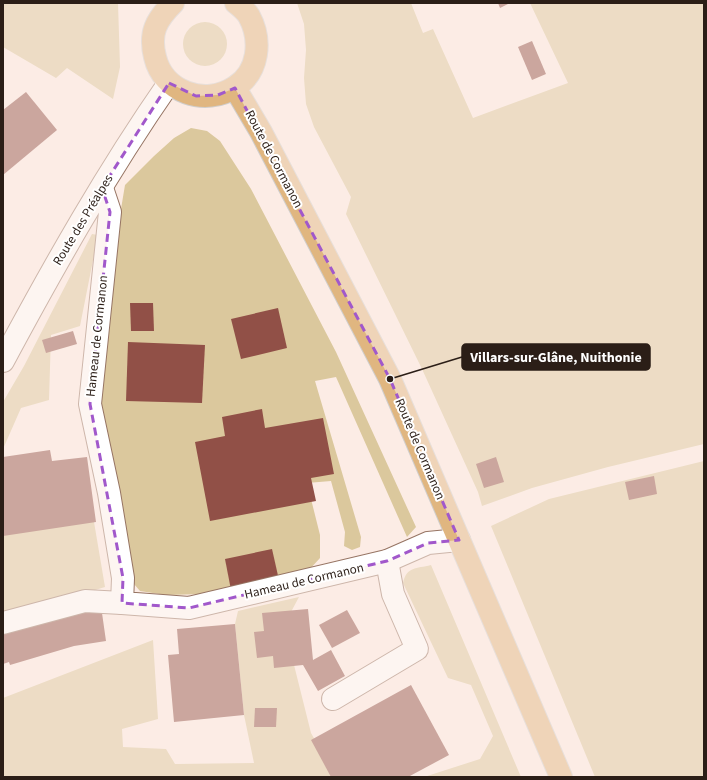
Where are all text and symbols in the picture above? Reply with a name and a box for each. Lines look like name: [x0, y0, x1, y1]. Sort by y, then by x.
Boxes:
street label: Route de Cormanon: [241, 107, 307, 211]
street label: Route des Préalpes: [49, 171, 118, 269]
street label: Hameau de Cormanon: [82, 274, 112, 398]
callout: Villars-sur-Glâne, Nuithonie: [462, 344, 650, 370]
text: Villars-sur-Glâne, Nuithonie: [469, 348, 642, 368]
street label: Route de Cormanon: [391, 396, 449, 502]
street label: Hameau de Cormanon: [242, 558, 366, 604]

